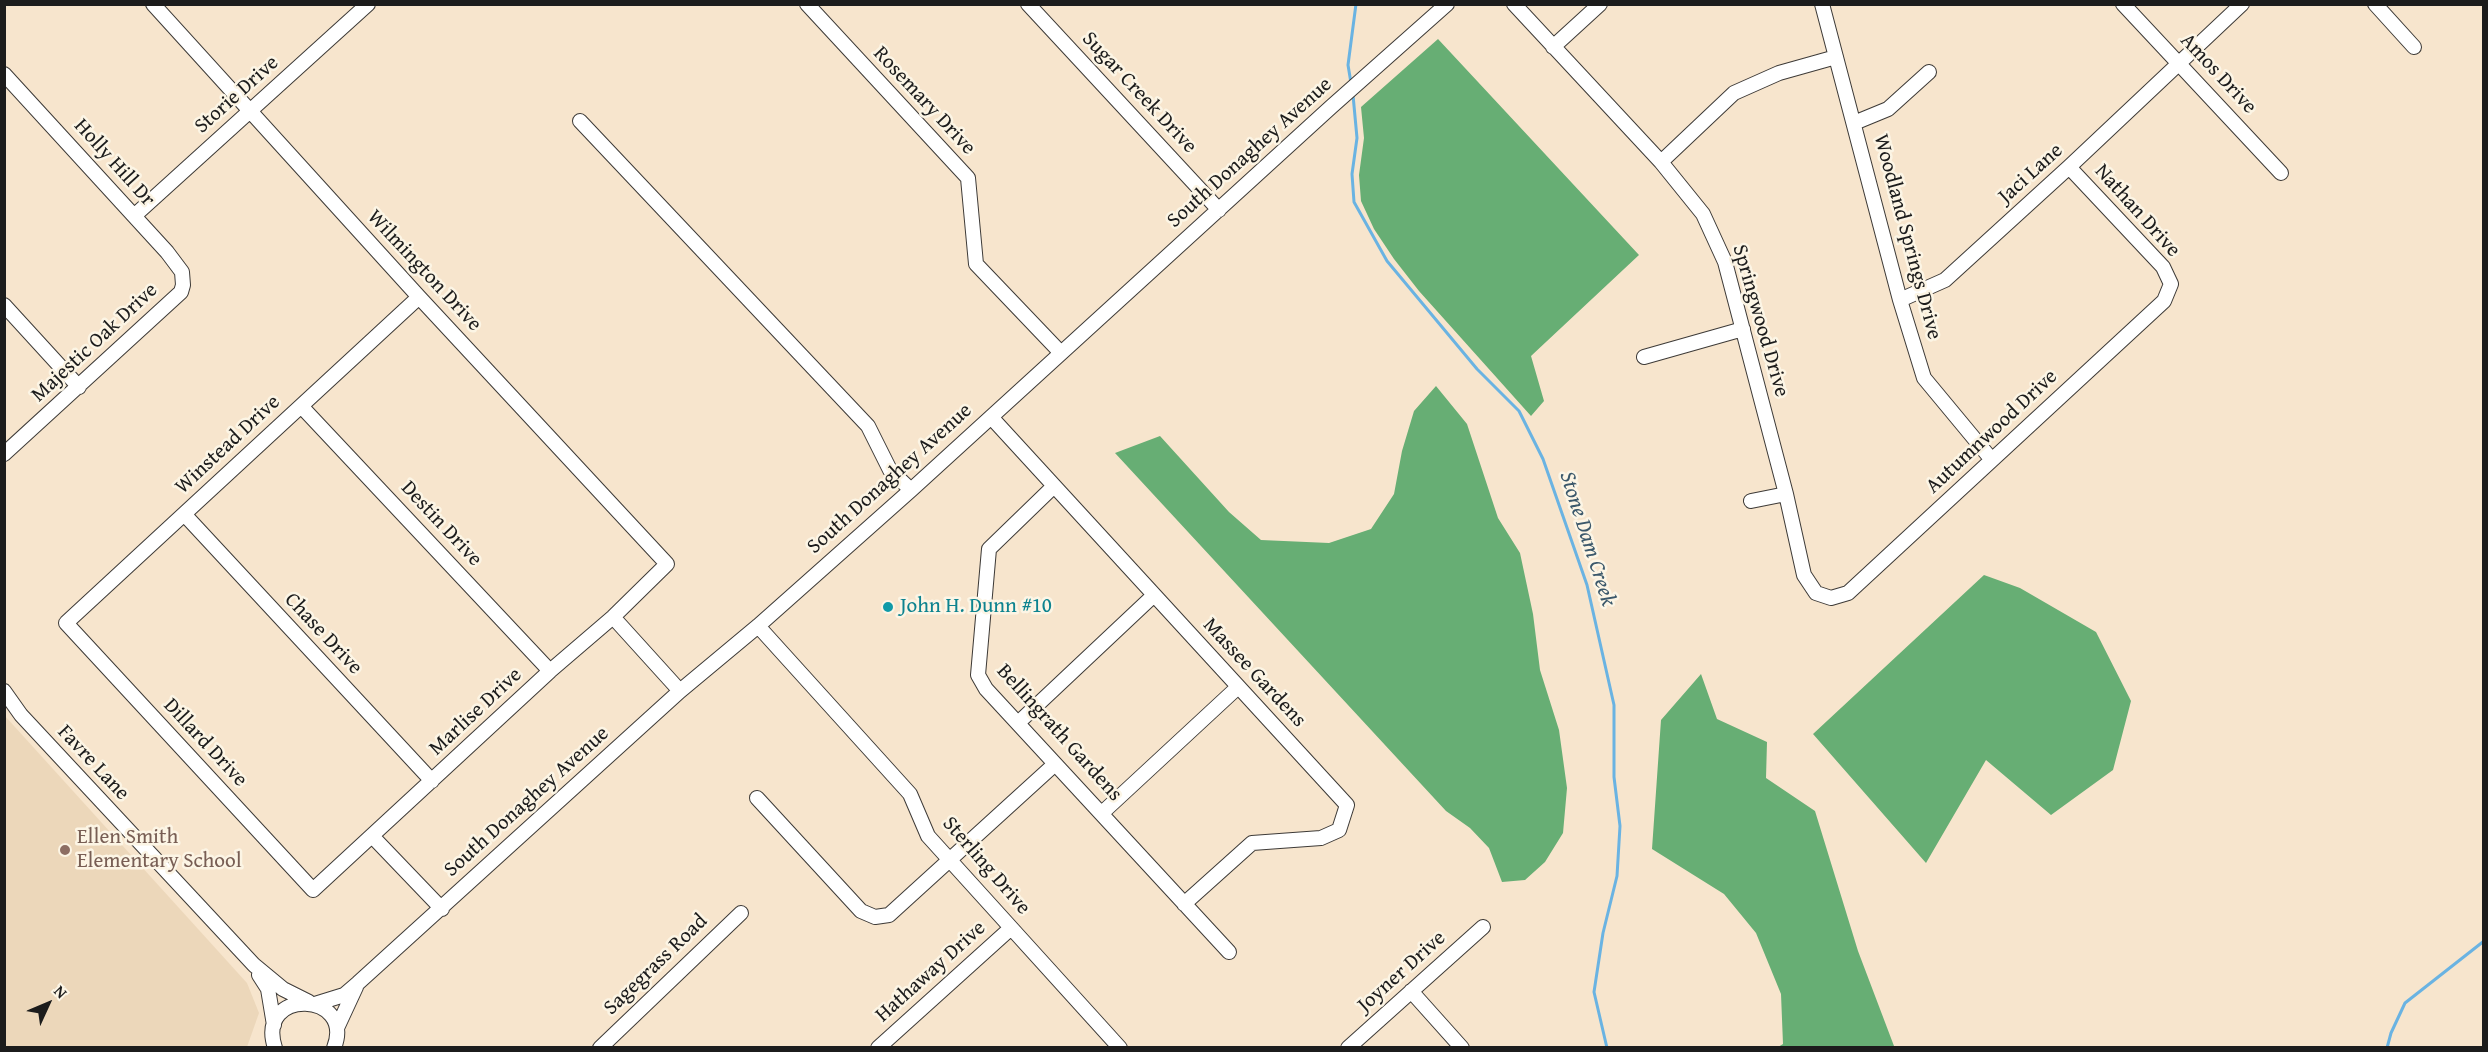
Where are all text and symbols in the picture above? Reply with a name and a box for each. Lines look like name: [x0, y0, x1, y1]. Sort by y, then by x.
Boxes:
street label: Sugar Creek Drive: [1076, 27, 1202, 159]
street label: Amos Drive: [2174, 29, 2262, 119]
street label: Rosemary Drive: [867, 42, 981, 160]
street label: Storie Drive: [190, 51, 284, 139]
street label: South Donaghey Avenue: [1162, 72, 1338, 234]
street label: Holly Hill Dr: [68, 114, 160, 212]
street label: Woodland Springs Drive: [1867, 132, 1947, 342]
street label: Jaci Lane: [1994, 138, 2068, 210]
street label: Nathan Drive: [2089, 159, 2185, 263]
street label: Wilmington Drive: [361, 205, 487, 337]
street label: Springwood Drive: [1726, 242, 1794, 400]
street label: Majestic Oak Drive: [27, 278, 163, 408]
street label: Autumnwood Drive: [1921, 365, 2063, 499]
street label: Winstead Drive: [170, 390, 286, 500]
street label: South Donaghey Avenue: [802, 398, 978, 560]
water label: Stone Dam Creek: [1553, 468, 1621, 610]
street label: Destin Drive: [395, 476, 487, 572]
street label: Chase Drive: [279, 588, 367, 680]
place label: John H. Dunn #10: [900, 594, 1052, 620]
marker: John H. Dunn #10: [881, 600, 895, 614]
street label: Massee Gardens: [1197, 613, 1311, 733]
street label: Bellingrath Gardens: [991, 659, 1127, 807]
street label: Marlise Drive: [424, 663, 528, 761]
street label: Dillard Drive: [158, 694, 252, 792]
street label: Favre Lane: [52, 720, 134, 806]
street label: South Donaghey Avenue: [439, 721, 615, 883]
street label: Sterling Drive: [936, 812, 1036, 920]
place label: Ellen Smith Elementary School: [77, 825, 242, 875]
marker: Ellen Smith Elementary School: [58, 843, 72, 857]
street label: Sagegrass Road: [599, 909, 713, 1021]
street label: Hathaway Drive: [871, 916, 991, 1028]
street label: Joyner Drive: [1353, 926, 1451, 1018]
north arrow: [18, 974, 78, 1034]
text: N: [49, 979, 73, 1004]

